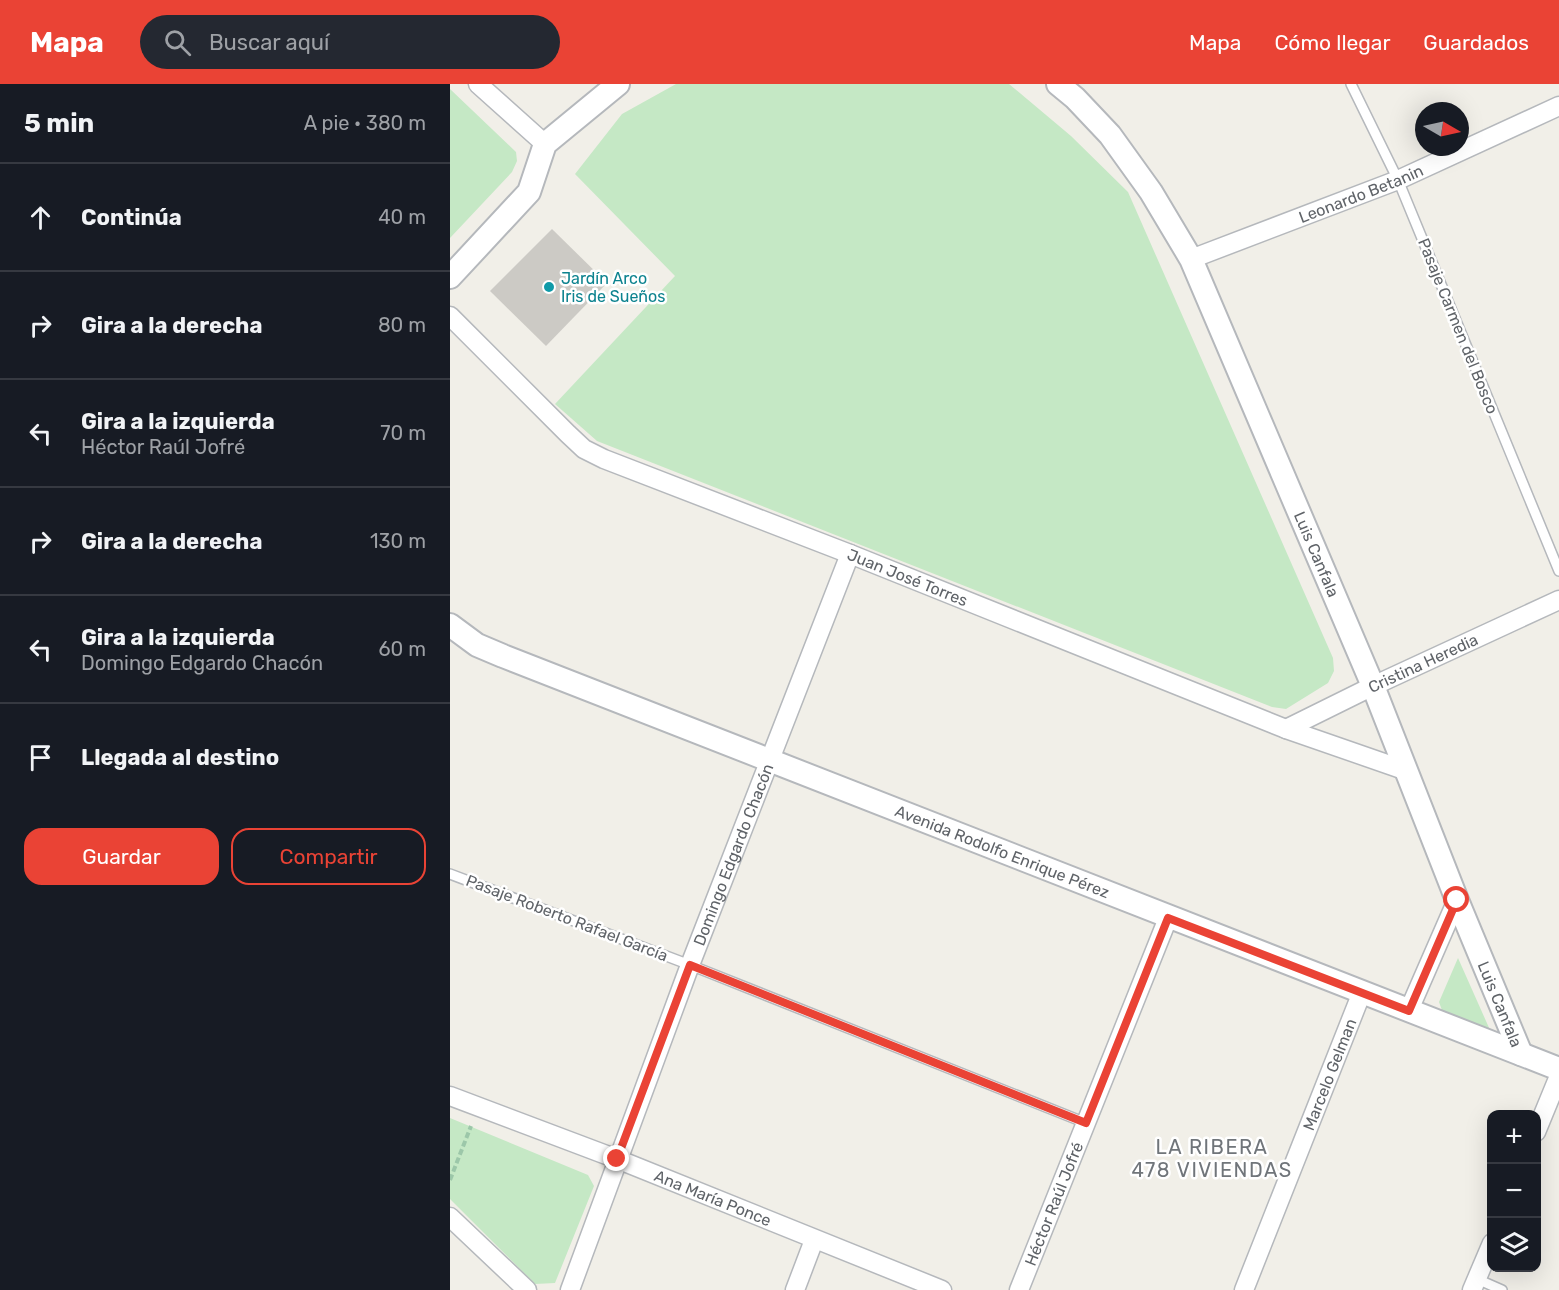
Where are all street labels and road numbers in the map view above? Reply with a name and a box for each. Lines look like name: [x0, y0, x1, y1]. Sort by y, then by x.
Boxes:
street label: Leonardo Betanin: [1296, 160, 1426, 227]
street label: Pasaje Carmen del Bosco: [1414, 235, 1502, 417]
street label: Luis Canfala: [1290, 509, 1343, 600]
street label: Juan José Torres: [845, 544, 971, 610]
street label: Cristina Heredia: [1365, 629, 1481, 697]
street label: Domingo Edgardo Chacón: [689, 761, 777, 948]
street label: Avenida Rodolfo Enrique Pérez: [892, 801, 1112, 902]
street label: Pasaje Roberto Rafael García: [463, 871, 671, 965]
street label: Luis Canfala: [1474, 958, 1527, 1050]
street label: Marcelo Gelman: [1299, 1016, 1360, 1133]
street label: Héctor Raúl Jofré: [1020, 1139, 1087, 1268]
street label: Ana María Ponce: [652, 1166, 774, 1230]

